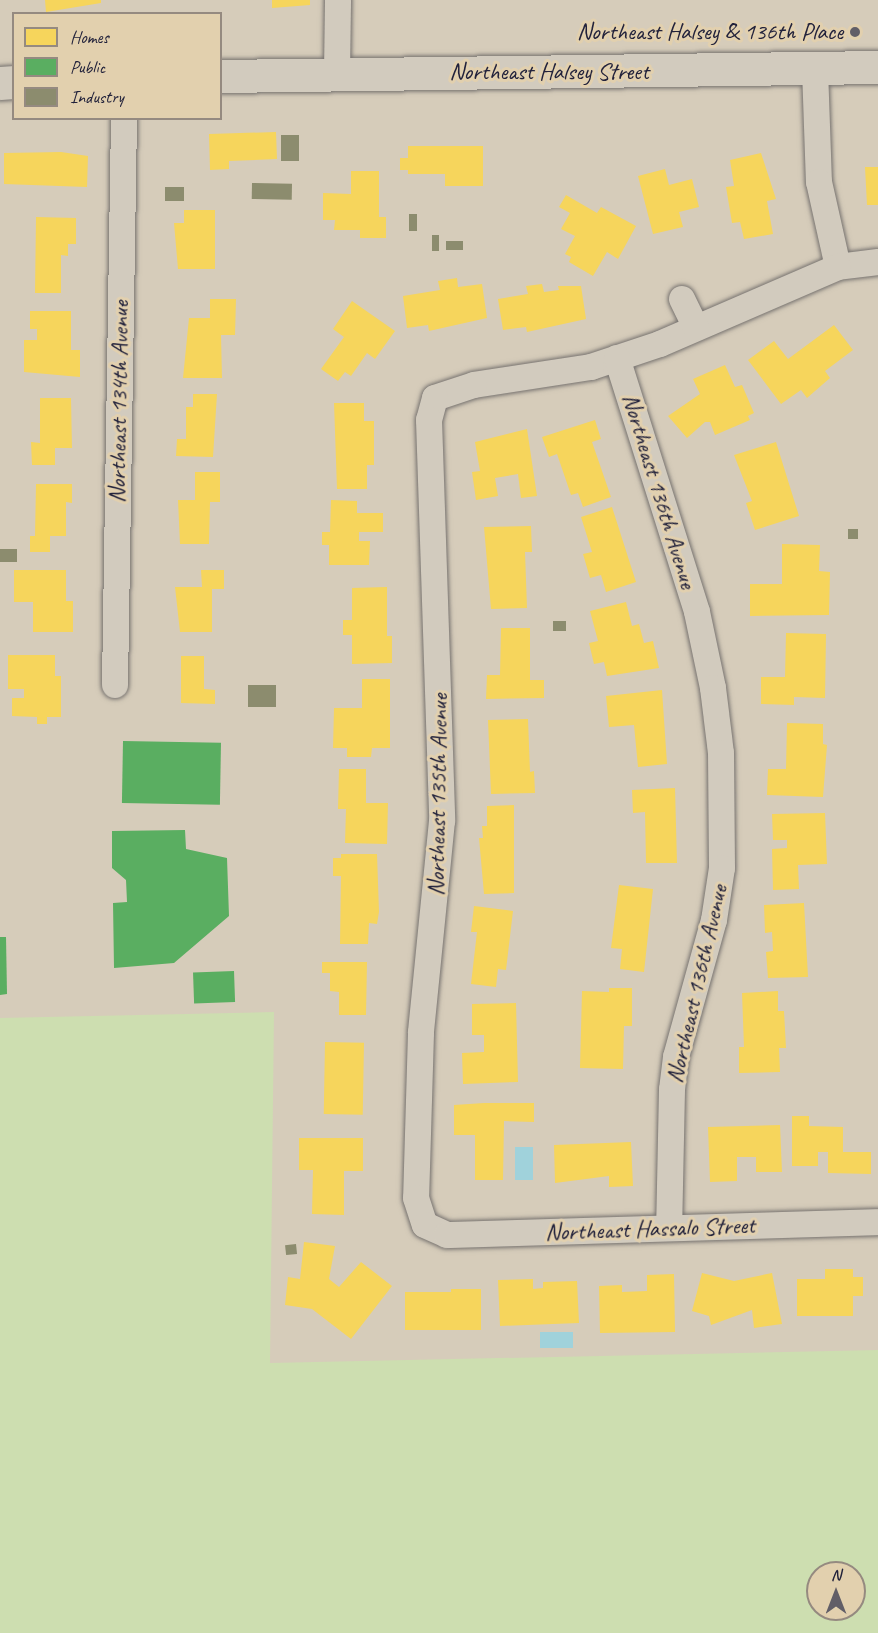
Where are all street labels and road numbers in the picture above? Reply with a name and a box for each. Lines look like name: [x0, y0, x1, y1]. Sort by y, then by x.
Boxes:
street label: Northeast Halsey Street: [449, 58, 649, 86]
street label: Northeast 134th Avenue: [103, 301, 135, 503]
street label: Northeast 136th Avenue: [616, 390, 702, 592]
street label: Northeast 135th Avenue: [422, 694, 454, 896]
street label: Northeast 136th Avenue: [660, 882, 734, 1086]
street label: Northeast Hassalo Street: [544, 1211, 756, 1247]

